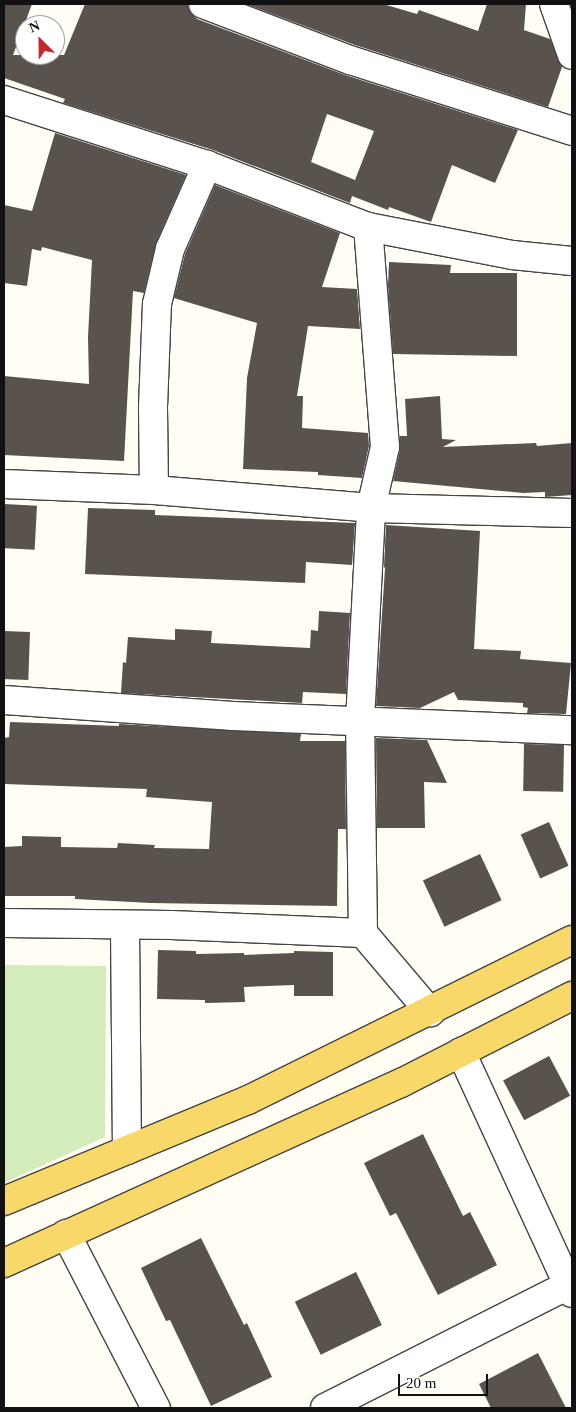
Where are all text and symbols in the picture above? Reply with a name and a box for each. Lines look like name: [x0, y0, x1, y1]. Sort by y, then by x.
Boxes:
north arrow: [15, 15, 65, 65]
text: N: [27, 18, 42, 36]
scale bar: [401, 1364, 491, 1396]
text: 20 m: [406, 1375, 436, 1391]

